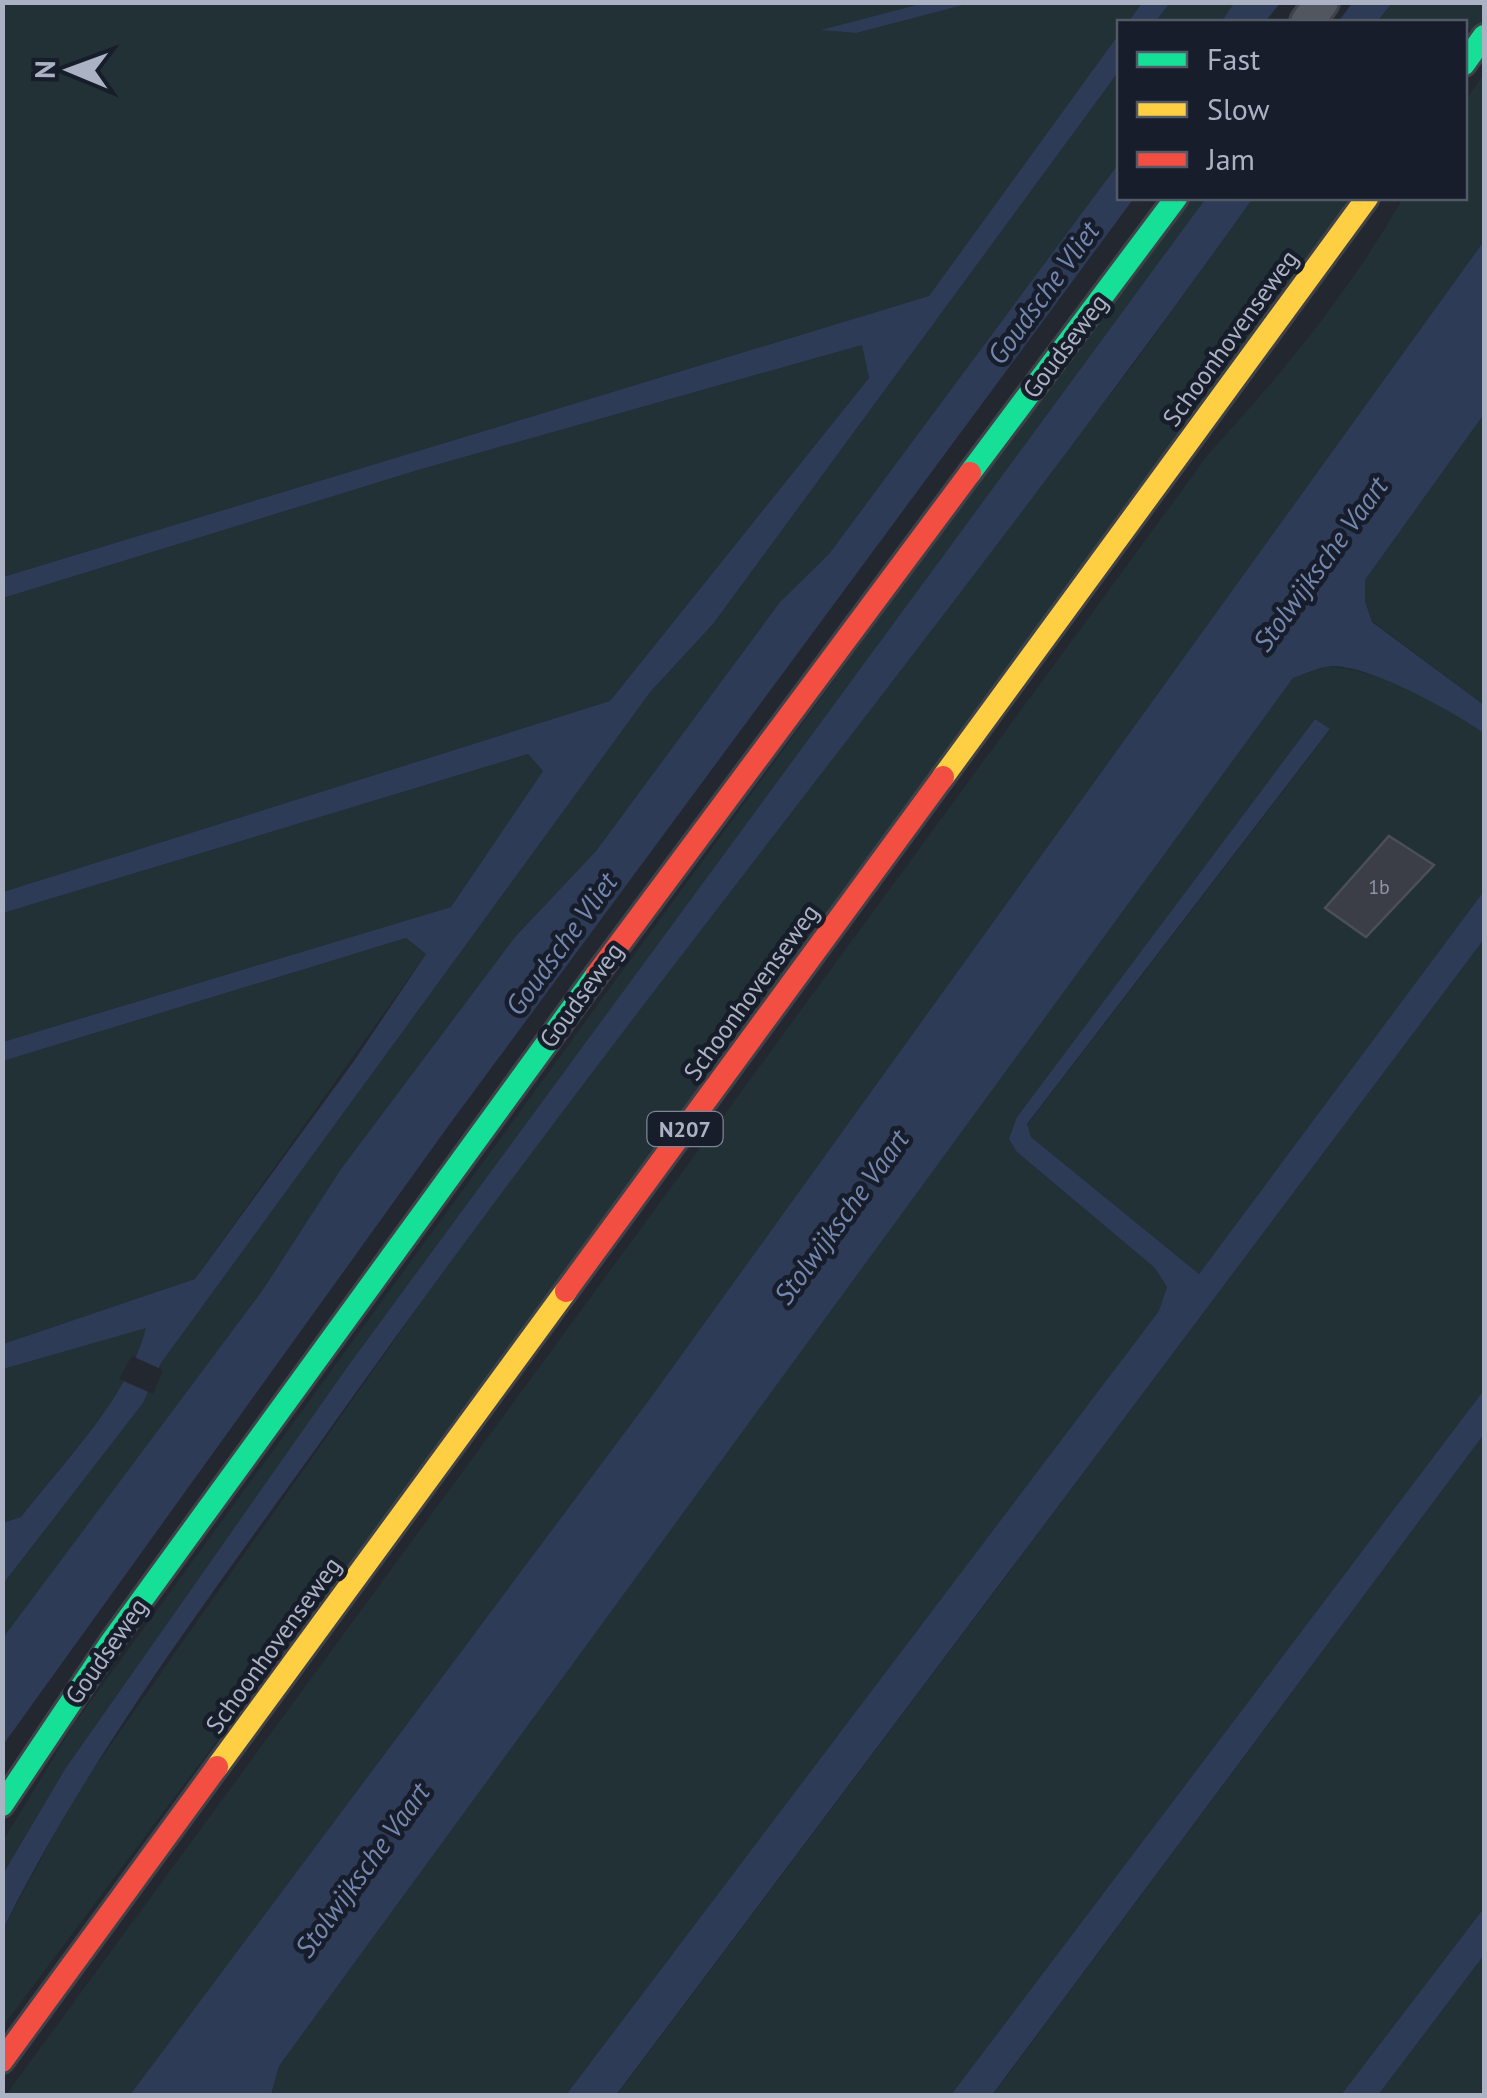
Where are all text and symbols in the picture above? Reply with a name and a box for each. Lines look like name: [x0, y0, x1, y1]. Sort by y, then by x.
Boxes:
north arrow: [20, 20, 120, 120]
legend: [1117, 20, 1467, 200]
text: Fast: [1207, 39, 1260, 78]
text: N: [26, 60, 63, 79]
text: Slow: [1207, 89, 1270, 128]
text: Jam: [1205, 139, 1255, 178]
water label: Goudsche Vliet: [978, 213, 1108, 371]
street label: Schoonhovenseweg: [1155, 243, 1305, 433]
street label: Goudseweg: [1015, 287, 1115, 405]
water label: Stolwijksche Vaart: [1244, 468, 1396, 658]
water label: Goudsche Vliet: [496, 864, 626, 1022]
house number: 1b: [1368, 874, 1390, 900]
street label: Schoonhovenseweg: [676, 897, 826, 1087]
street label: Goudseweg: [532, 936, 630, 1054]
road number: N207: [648, 1112, 722, 1146]
water label: Stolwijksche Vaart: [765, 1121, 917, 1311]
street label: Schoonhovenseweg: [198, 1550, 348, 1740]
street label: Goudseweg: [58, 1592, 154, 1710]
water label: Stolwijksche Vaart: [286, 1774, 438, 1964]

